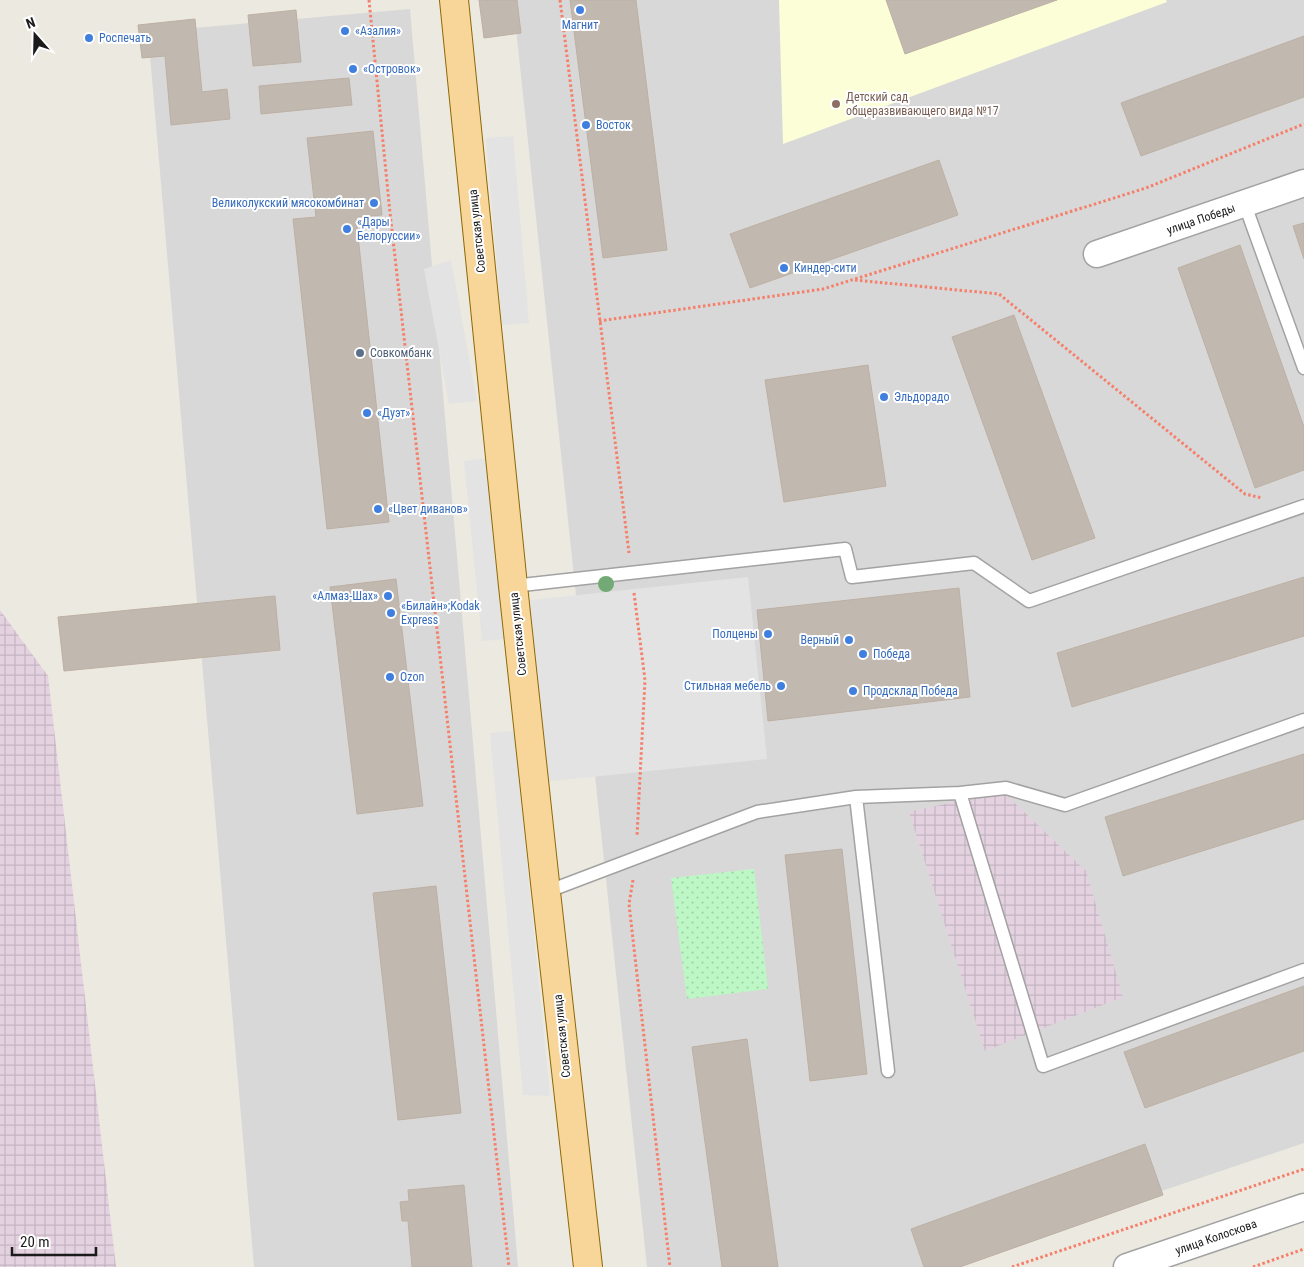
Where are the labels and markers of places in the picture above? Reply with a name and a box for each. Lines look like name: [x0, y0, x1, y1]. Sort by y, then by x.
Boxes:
marker: Магнит: [574, 4, 586, 16]
place label: Магнит: [562, 18, 598, 32]
place label: «Азалия»: [355, 24, 401, 38]
marker: «Азалия»: [339, 25, 351, 37]
place label: Роспечать: [99, 31, 151, 45]
marker: Роспечать: [83, 32, 95, 44]
place label: «Островок»: [363, 62, 421, 76]
marker: «Островок»: [347, 63, 359, 75]
place label: Детский сад общеразвивающего вида №17: [846, 90, 999, 118]
marker: Детский сад общеразвивающего вида №17: [830, 98, 842, 110]
place label: Восток: [596, 118, 631, 132]
marker: Восток: [580, 119, 592, 131]
place label: Великолукский мясокомбинат: [212, 196, 364, 210]
marker: Великолукский мясокомбинат: [368, 197, 380, 209]
place label: «Дары Белоруссии»: [357, 215, 420, 243]
marker: «Дары Белоруссии»: [341, 223, 353, 235]
place label: Киндер-сити: [794, 261, 857, 275]
marker: Киндер-сити: [778, 262, 790, 274]
place label: Совкомбанк: [370, 346, 432, 360]
marker: Совкомбанк: [354, 347, 366, 359]
place label: Эльдорадо: [894, 390, 949, 404]
marker: Эльдорадо: [878, 391, 890, 403]
place label: «Дуэт»: [377, 406, 410, 420]
marker: «Дуэт»: [361, 407, 373, 419]
place label: «Цвет диванов»: [388, 502, 468, 516]
marker: «Цвет диванов»: [372, 503, 384, 515]
place label: «Алмаз-Шах»: [312, 589, 378, 603]
marker: «Алмаз-Шах»: [382, 590, 394, 602]
place label: «Билайн»;Kodak Express: [401, 599, 480, 627]
marker: «Билайн»;Kodak Express: [385, 607, 397, 619]
place label: Полцены: [712, 627, 758, 641]
marker: Полцены: [762, 628, 774, 640]
place label: Верный: [801, 633, 839, 647]
marker: Верный: [843, 634, 855, 646]
place label: Победа: [873, 647, 910, 661]
marker: Победа: [857, 648, 869, 660]
place label: Ozon: [400, 670, 424, 684]
marker: Ozon: [384, 671, 396, 683]
place label: Стильная мебель: [684, 679, 771, 693]
marker: Стильная мебель: [775, 680, 787, 692]
place label: Продсклад Победа: [863, 684, 958, 698]
marker: Продсклад Победа: [847, 685, 859, 697]

